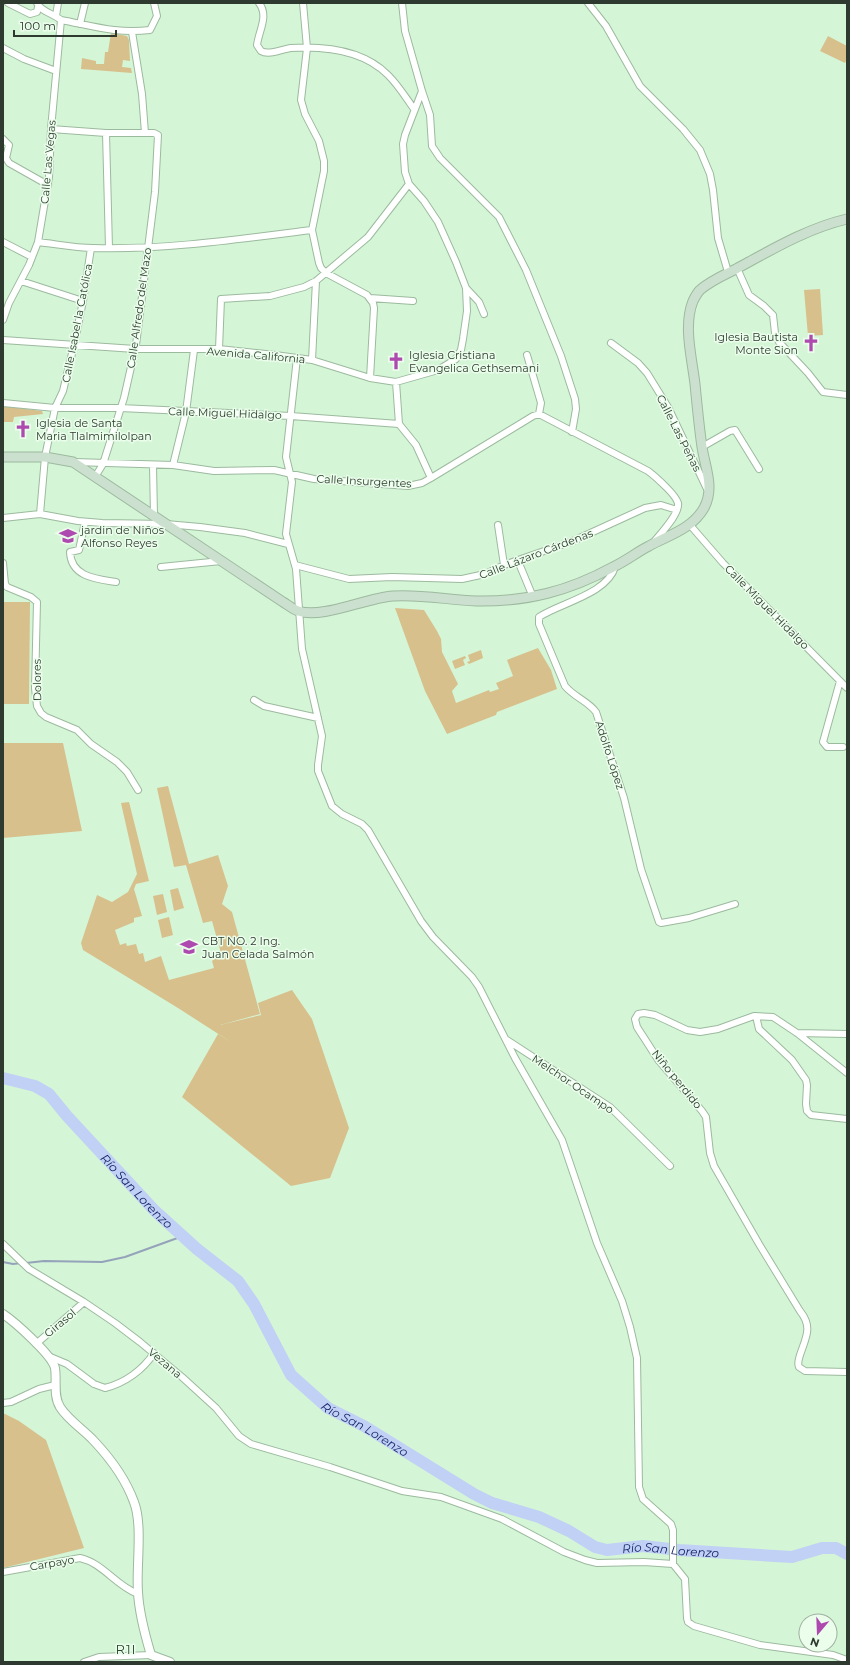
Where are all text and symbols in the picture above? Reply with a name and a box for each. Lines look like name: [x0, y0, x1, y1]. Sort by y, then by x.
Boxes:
scale bar: [14, 12, 116, 38]
text: 100 m: [20, 18, 56, 33]
street label: Calle Las Vegas: [37, 119, 59, 204]
street label: Calle Alfredo del Mazo: [124, 247, 154, 369]
street label: Calle Isabel la Católica: [59, 262, 95, 384]
place label: Iglesia Bautista Monte Sion: [714, 330, 798, 357]
church icon: Iglesia Bautista Monte Sion: [801, 333, 821, 353]
street label: Avenida California: [206, 344, 306, 366]
place label: Iglesia Cristiana Evangelica Gethsemani: [409, 348, 539, 375]
church icon: Iglesia Cristiana Evangelica Gethsemani: [386, 351, 406, 371]
street label: Calle Las Peñas: [654, 392, 705, 474]
street label: Calle Miguel Hidalgo: [168, 404, 282, 422]
place label: Iglesia de Santa Maria Tlalmimilolpan: [36, 416, 152, 443]
church icon: Iglesia de Santa Maria Tlalmimilolpan: [13, 419, 33, 439]
street label: Calle Insurgentes: [316, 472, 413, 491]
place label: jardin de Niños Alfonso Reyes: [80, 523, 165, 550]
school or university icon: jardin de Niños Alfonso Reyes: [58, 526, 78, 546]
street label: Calle Lázaro Cárdenas: [477, 526, 595, 582]
street label: Calle Miguel Hidalgo: [722, 562, 812, 652]
street label: Dolores: [30, 658, 44, 701]
street label: Adolfo López: [592, 719, 628, 792]
place label: CBT NO. 2 Ing. Juan Celada Salmón: [201, 934, 314, 961]
school or university icon: CBT NO. 2 Ing. Juan Celada Salmón: [179, 937, 199, 957]
street label: Niño perdido: [649, 1047, 705, 1112]
street label: Melchor Ocampo: [529, 1051, 617, 1117]
water label: Río San Lorenzo: [98, 1150, 177, 1231]
street label: Girasol: [41, 1306, 79, 1340]
street label: Vezana: [145, 1345, 185, 1381]
water label: Río San Lorenzo: [318, 1398, 412, 1460]
water label: Río San Lorenzo: [621, 1538, 720, 1560]
street label: Carpayo: [29, 1552, 75, 1574]
north arrow: [798, 1613, 838, 1653]
text: N: [808, 1634, 821, 1651]
district label: R1I: [115, 1641, 137, 1657]

